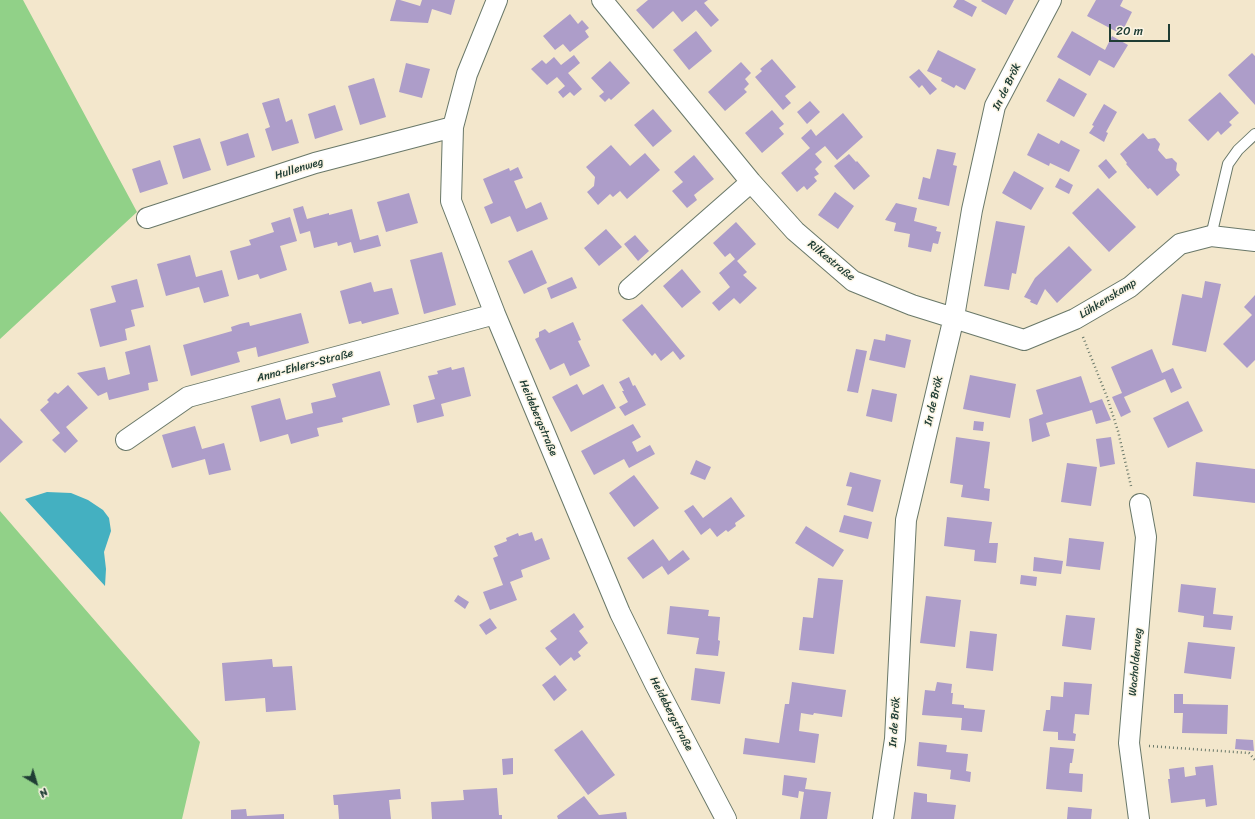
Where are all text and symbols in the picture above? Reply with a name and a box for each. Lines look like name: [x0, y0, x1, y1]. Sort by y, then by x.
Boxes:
scale bar: [1111, 16, 1172, 42]
text: 20 m: [1116, 20, 1143, 42]
street label: In de Brök: [990, 61, 1024, 113]
street label: Hullenweg: [273, 155, 325, 183]
street label: Rilkestraße: [805, 238, 857, 284]
street label: Lühkenskamp: [1077, 276, 1139, 322]
street label: Anna-Ehlers-Straße: [255, 347, 355, 385]
street label: In de Brök: [922, 375, 946, 427]
street label: Heidebergstraße: [516, 378, 560, 458]
street label: Wacholderweg: [1126, 627, 1146, 697]
street label: Heidebergstraße: [647, 675, 695, 753]
street label: In de Brök: [887, 696, 903, 748]
north arrow: [16, 763, 56, 803]
text: N: [35, 783, 53, 803]

